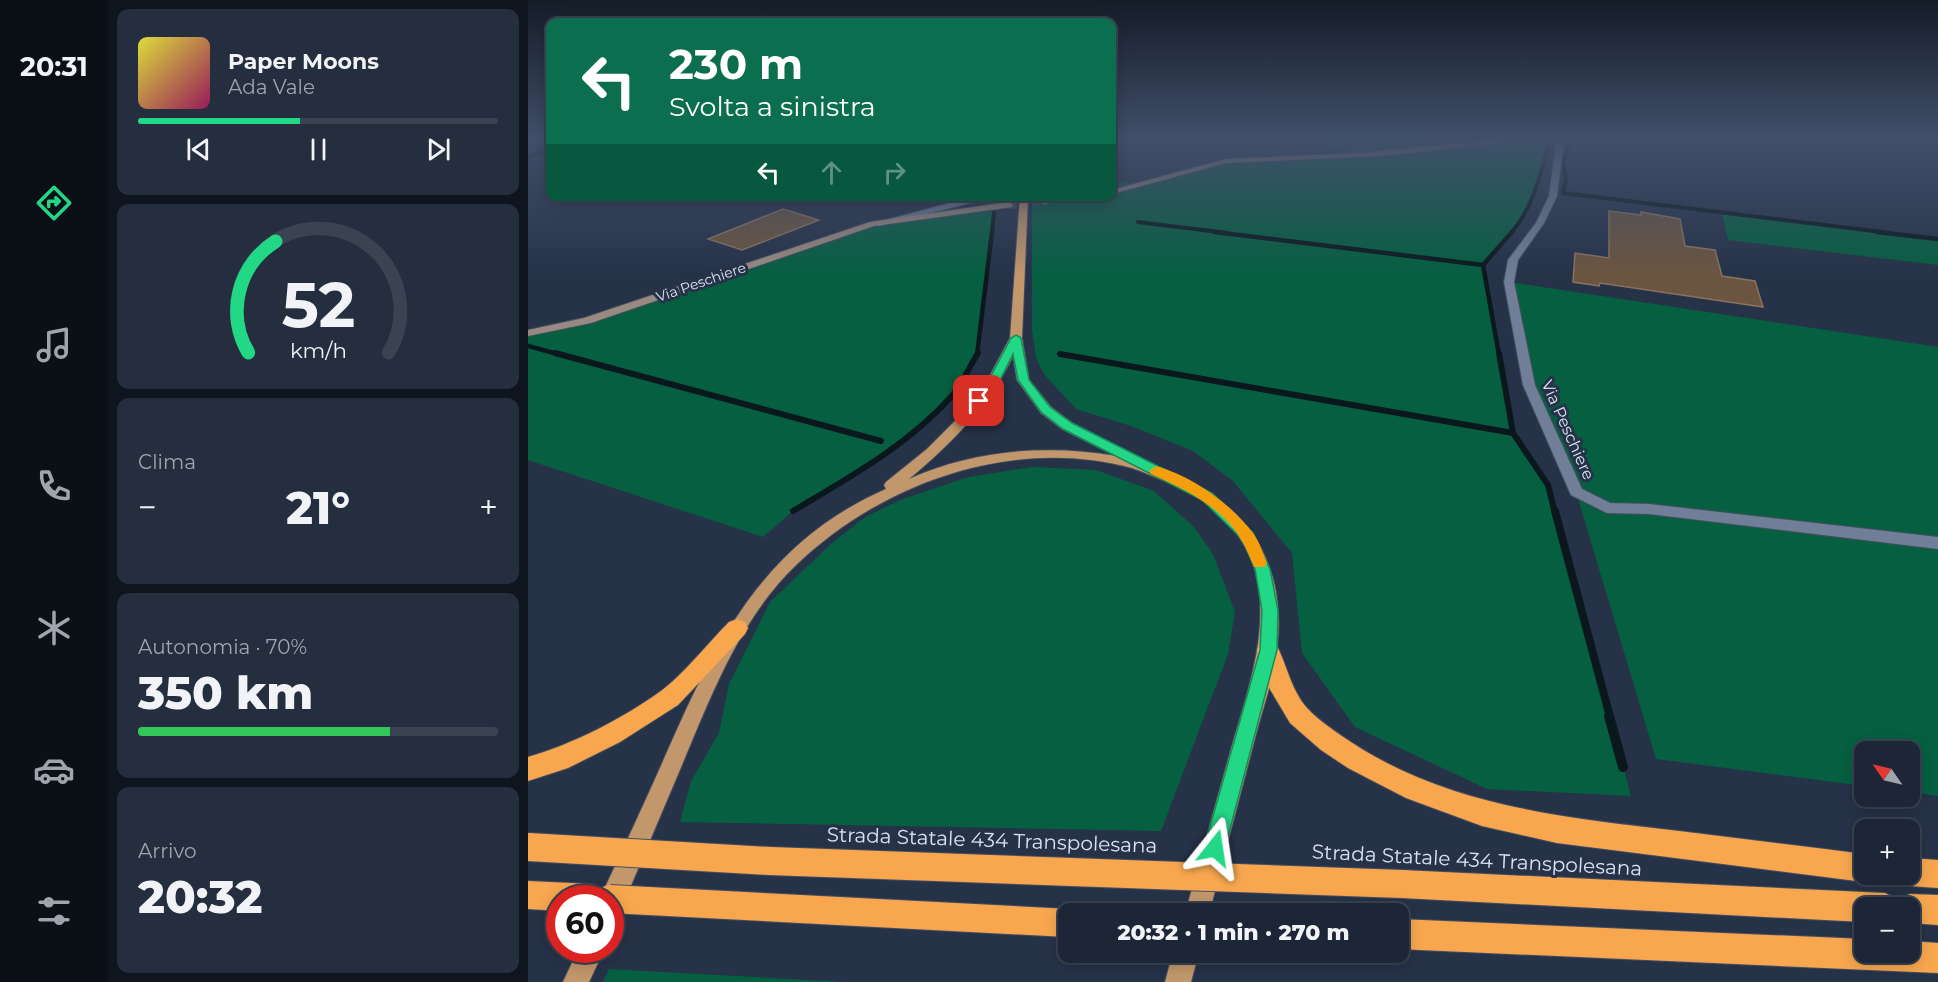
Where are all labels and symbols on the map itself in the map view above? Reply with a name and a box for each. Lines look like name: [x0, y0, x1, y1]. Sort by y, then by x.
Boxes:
street label: Via Peschiere: [654, 258, 748, 306]
pin: [953, 375, 1004, 426]
street label: Via Peschiere: [1538, 377, 1598, 483]
north arrow: [1854, 741, 1920, 807]
position arrow: [1183, 816, 1247, 880]
street label: Strada Statale 434 Transpolesana: [826, 822, 1158, 858]
street label: Strada Statale 434 Transpolesana: [1311, 839, 1643, 881]
speed limit sign: 60: [546, 885, 624, 963]

